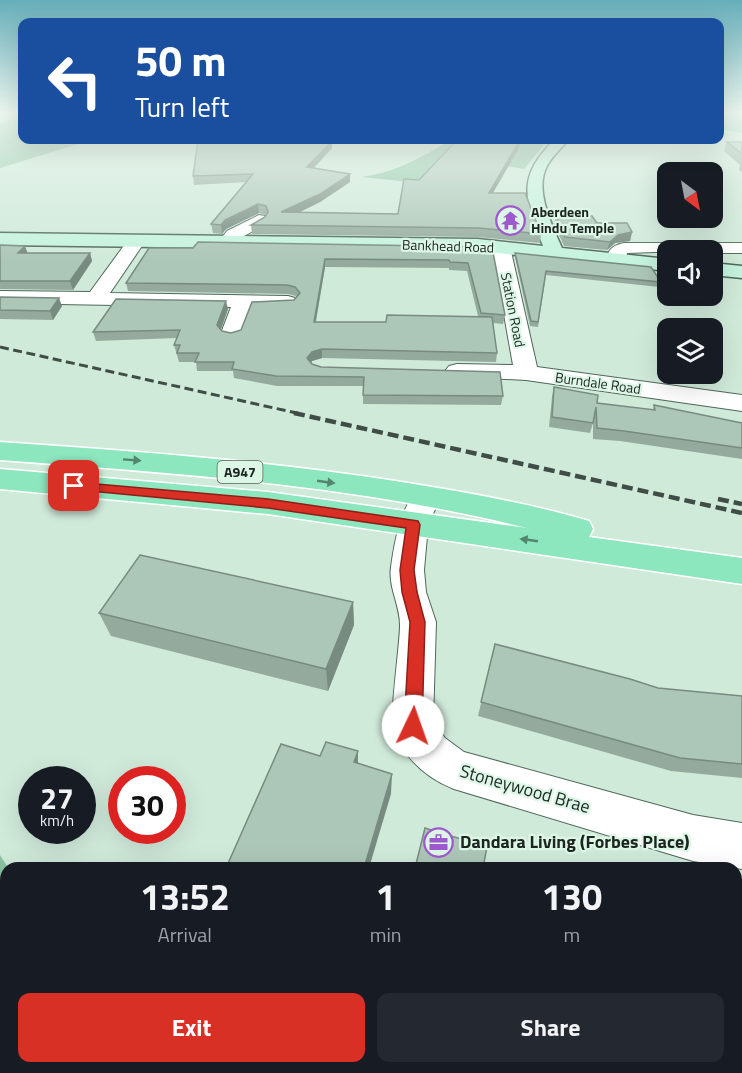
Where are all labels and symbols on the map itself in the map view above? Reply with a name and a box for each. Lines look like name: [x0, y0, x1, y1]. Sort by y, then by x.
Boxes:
north arrow: [657, 162, 723, 228]
place label: Aberdeen Hindu Temple: [531, 201, 614, 238]
temple icon: Aberdeen Hindu Temple: [494, 204, 526, 236]
street label: Bankhead Road: [402, 233, 494, 258]
street label: Station Road: [496, 271, 531, 349]
street label: Burndale Road: [554, 366, 642, 399]
one-way arrow: [123, 456, 142, 465]
pin: [48, 460, 99, 511]
road number: A947: [218, 461, 262, 483]
one-way arrow: [316, 478, 335, 487]
one-way arrow: [519, 536, 538, 545]
position arrow: [381, 694, 445, 758]
street label: Stoneywood Brae: [457, 757, 593, 820]
speed limit sign: 30: [108, 766, 186, 844]
office icon: Dandara Living (Forbes Place): [423, 826, 455, 858]
place label: Dandara Living (Forbes Place): [460, 828, 689, 855]

